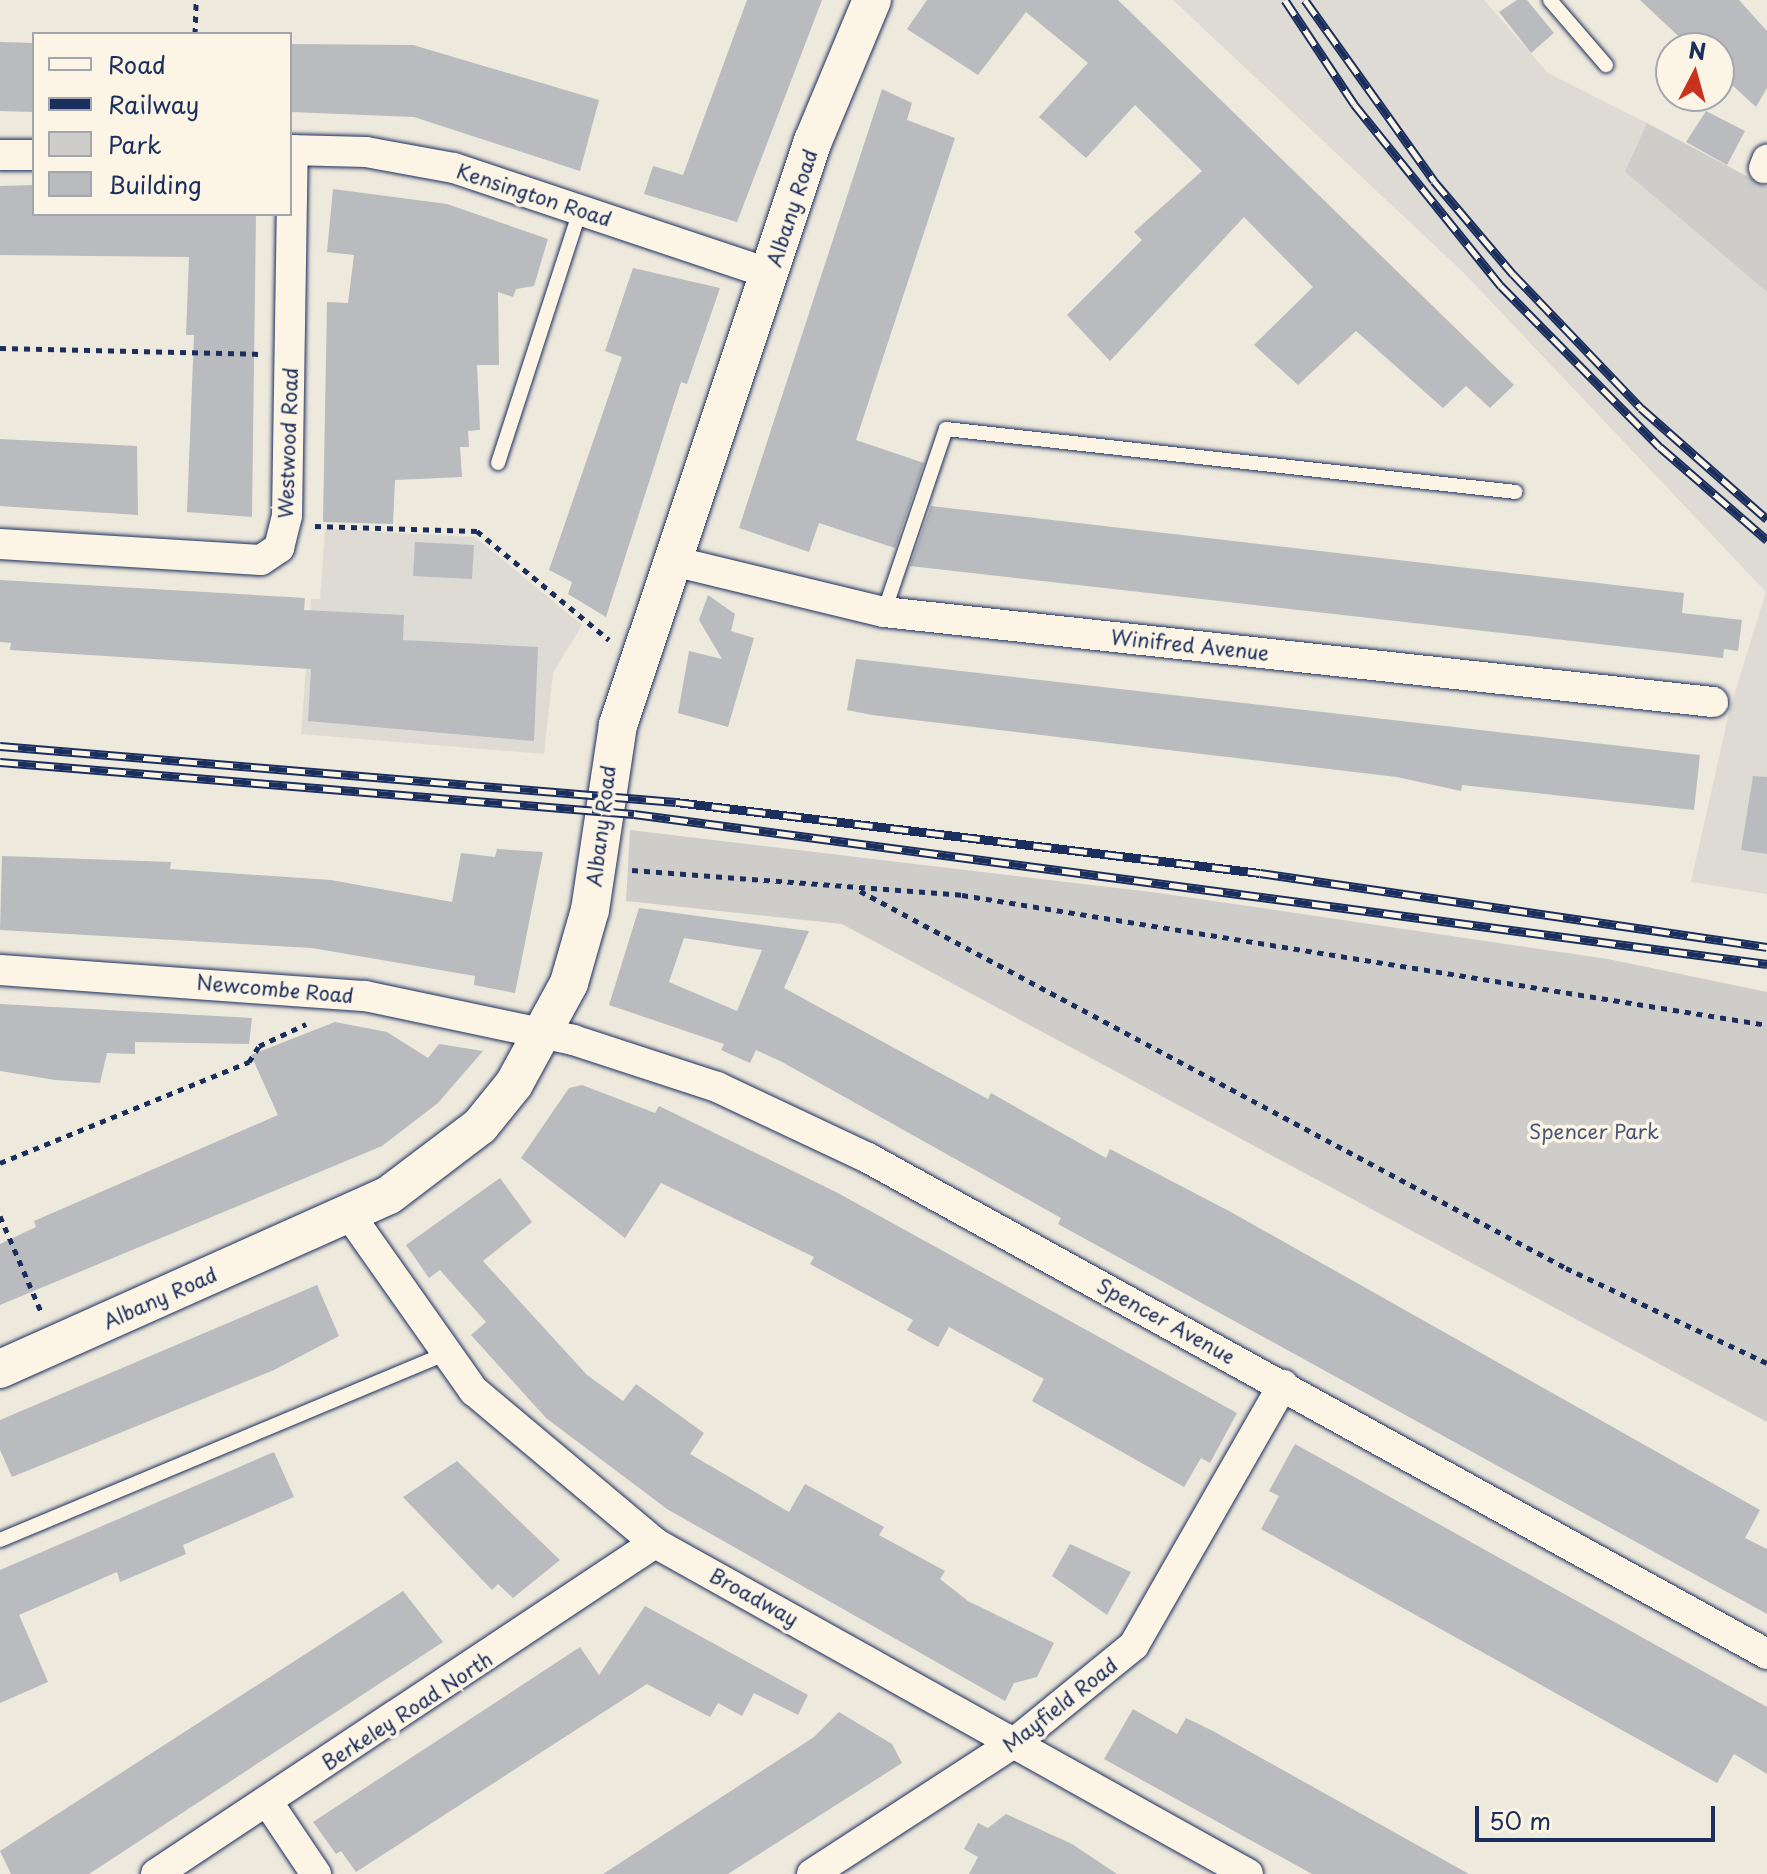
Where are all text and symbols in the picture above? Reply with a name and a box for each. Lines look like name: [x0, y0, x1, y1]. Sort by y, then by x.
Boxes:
legend: [32, 32, 292, 216]
north arrow: [1655, 32, 1735, 112]
text: N: [1687, 32, 1708, 67]
text: Road: [108, 46, 166, 82]
text: Railway: [108, 86, 199, 122]
text: Park: [108, 126, 162, 162]
street label: Albany Road: [762, 146, 822, 270]
street label: Kensington Road: [454, 159, 614, 231]
text: Building: [108, 166, 202, 202]
street label: Westwood Road: [273, 367, 303, 519]
street label: Winifred Avenue: [1110, 625, 1270, 665]
street label: Albany Road: [582, 764, 620, 888]
street label: Newcombe Road: [194, 970, 356, 1008]
park label: Spencer Park: [1529, 1119, 1659, 1143]
street label: Albany Road: [99, 1262, 221, 1334]
street label: Spencer Avenue: [1093, 1273, 1239, 1369]
street label: Broadway: [705, 1563, 803, 1631]
street label: Berkeley Road North: [317, 1646, 497, 1776]
street label: Mayfield Road: [998, 1653, 1122, 1757]
scale bar: [1479, 1790, 1719, 1840]
text: 50 m: [1489, 1802, 1551, 1838]

